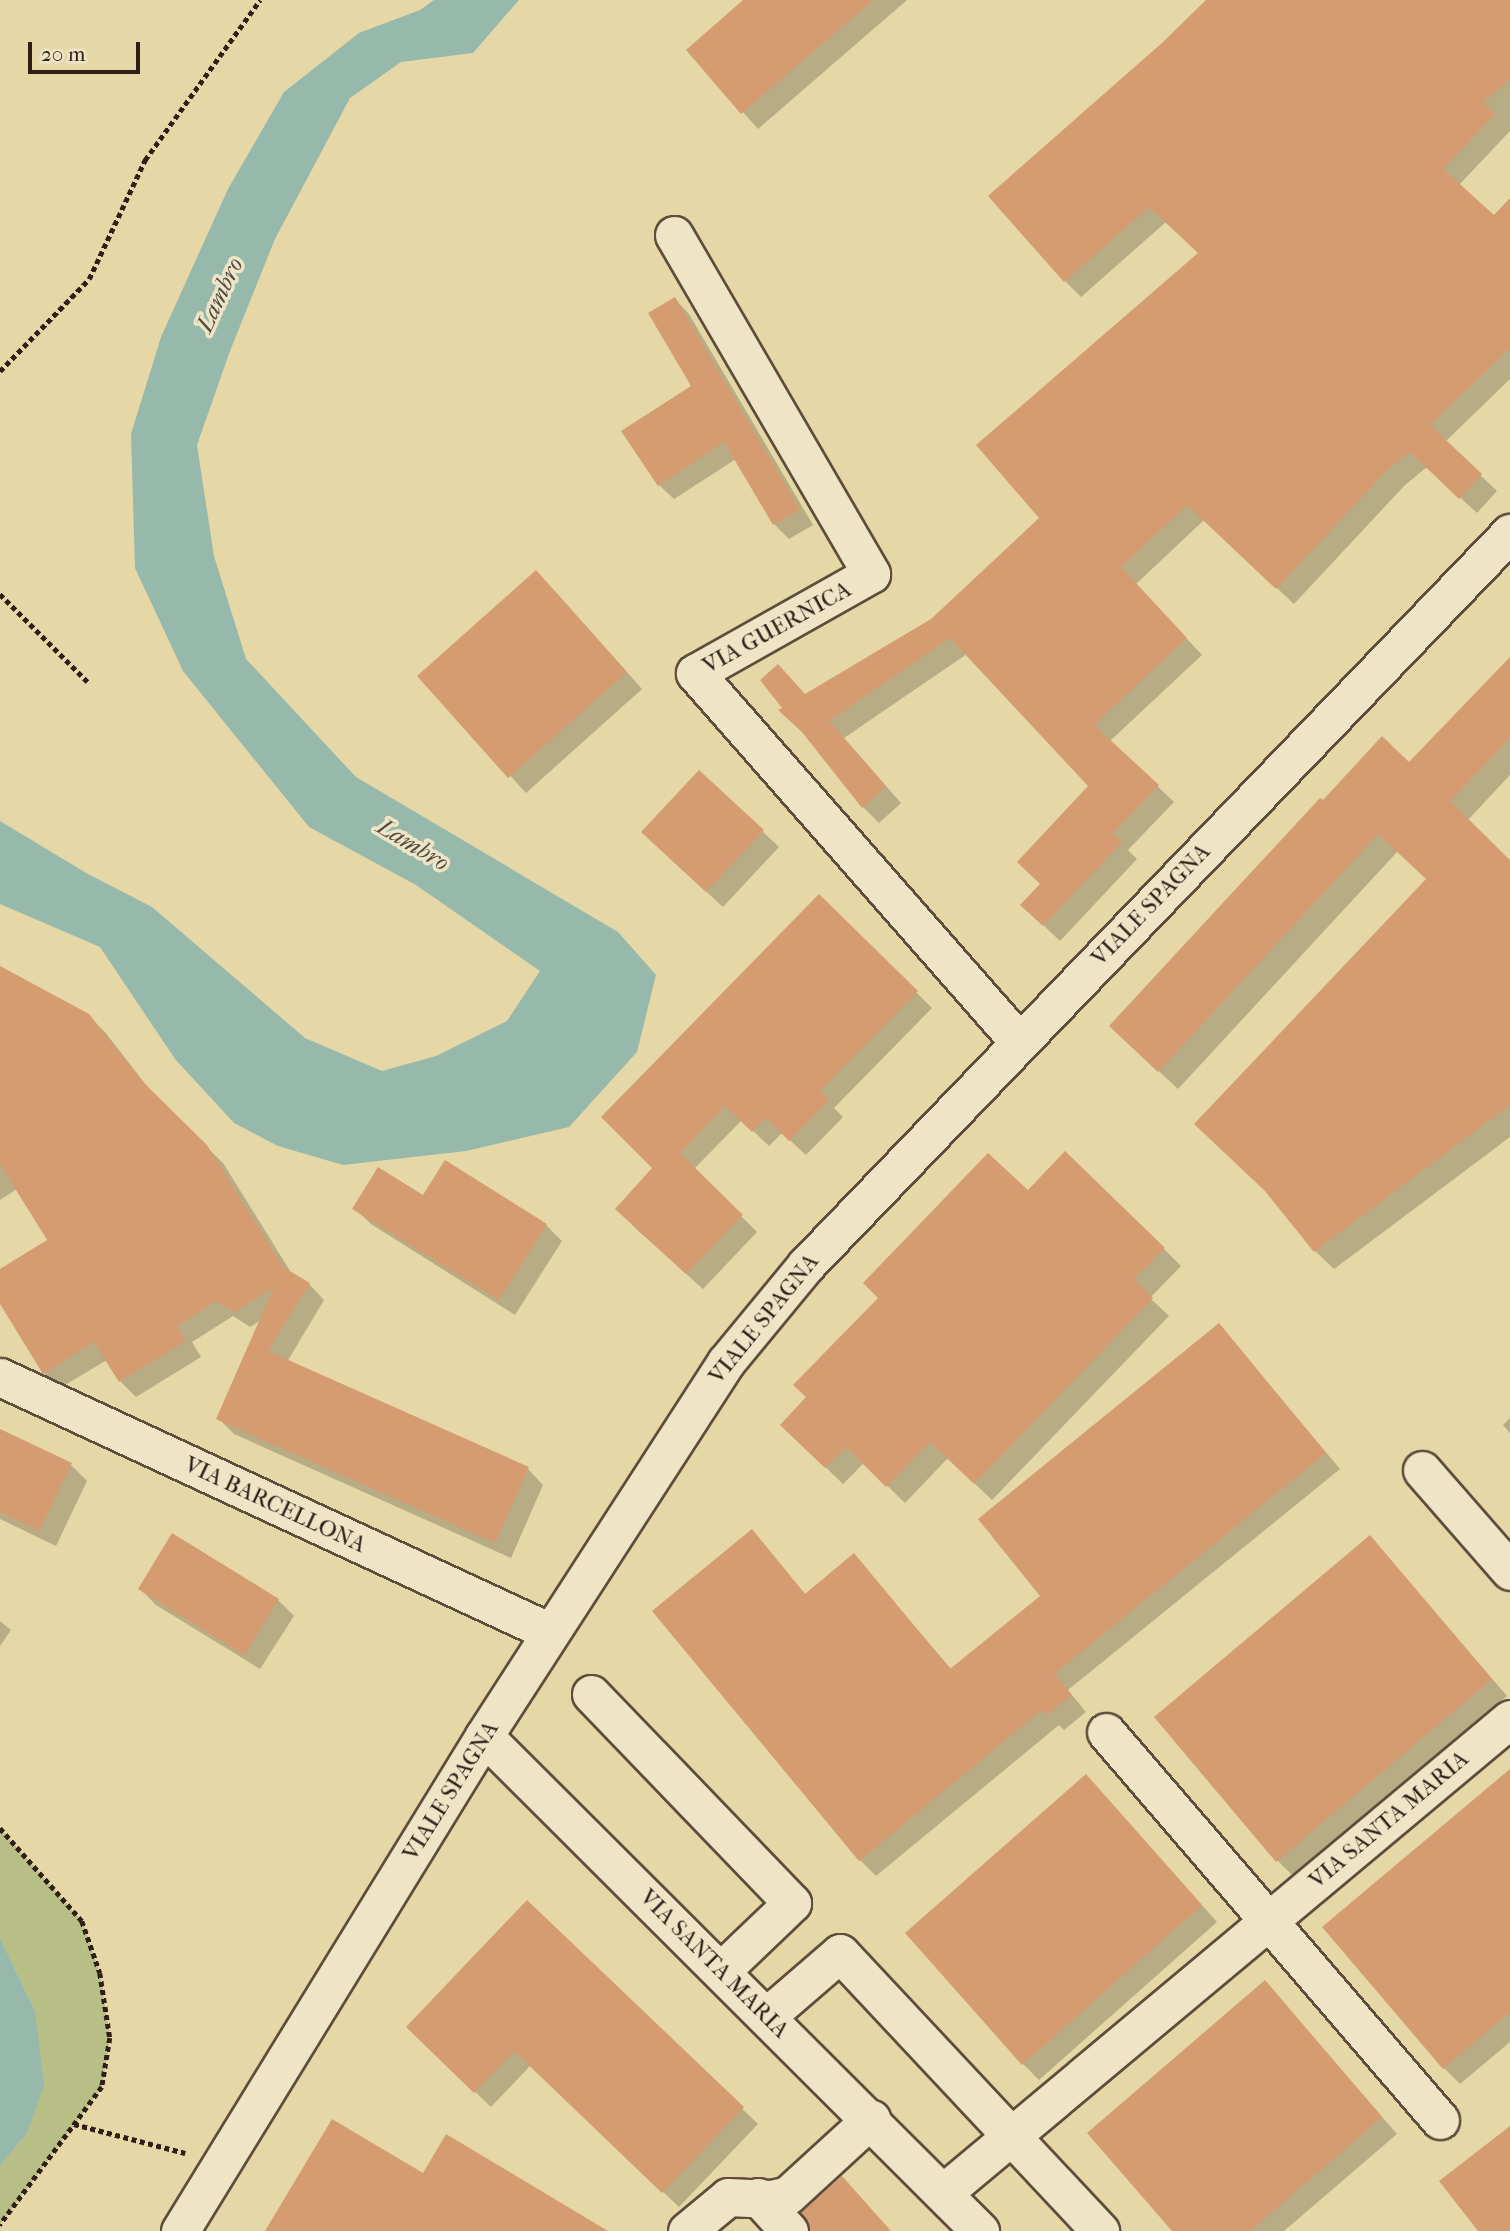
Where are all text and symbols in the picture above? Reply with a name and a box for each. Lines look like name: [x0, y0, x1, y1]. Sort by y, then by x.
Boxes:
scale bar: [32, 28, 144, 72]
text: 20 m: [41, 42, 85, 66]
water label: Lambro: [190, 253, 250, 337]
street label: VIA GUERNICA: [698, 576, 856, 680]
water label: Lambro: [372, 812, 454, 878]
street label: VIALE SPAGNA: [1086, 838, 1216, 972]
street label: VIALE SPAGNA: [703, 1248, 825, 1390]
street label: VIA BARCELLONA: [180, 1451, 370, 1559]
street label: VIALE SPAGNA: [397, 1716, 505, 1866]
street label: VIA SANTA MARIA: [1304, 1745, 1474, 1895]
street label: VIA SANTA MARIA: [634, 1884, 794, 2044]

